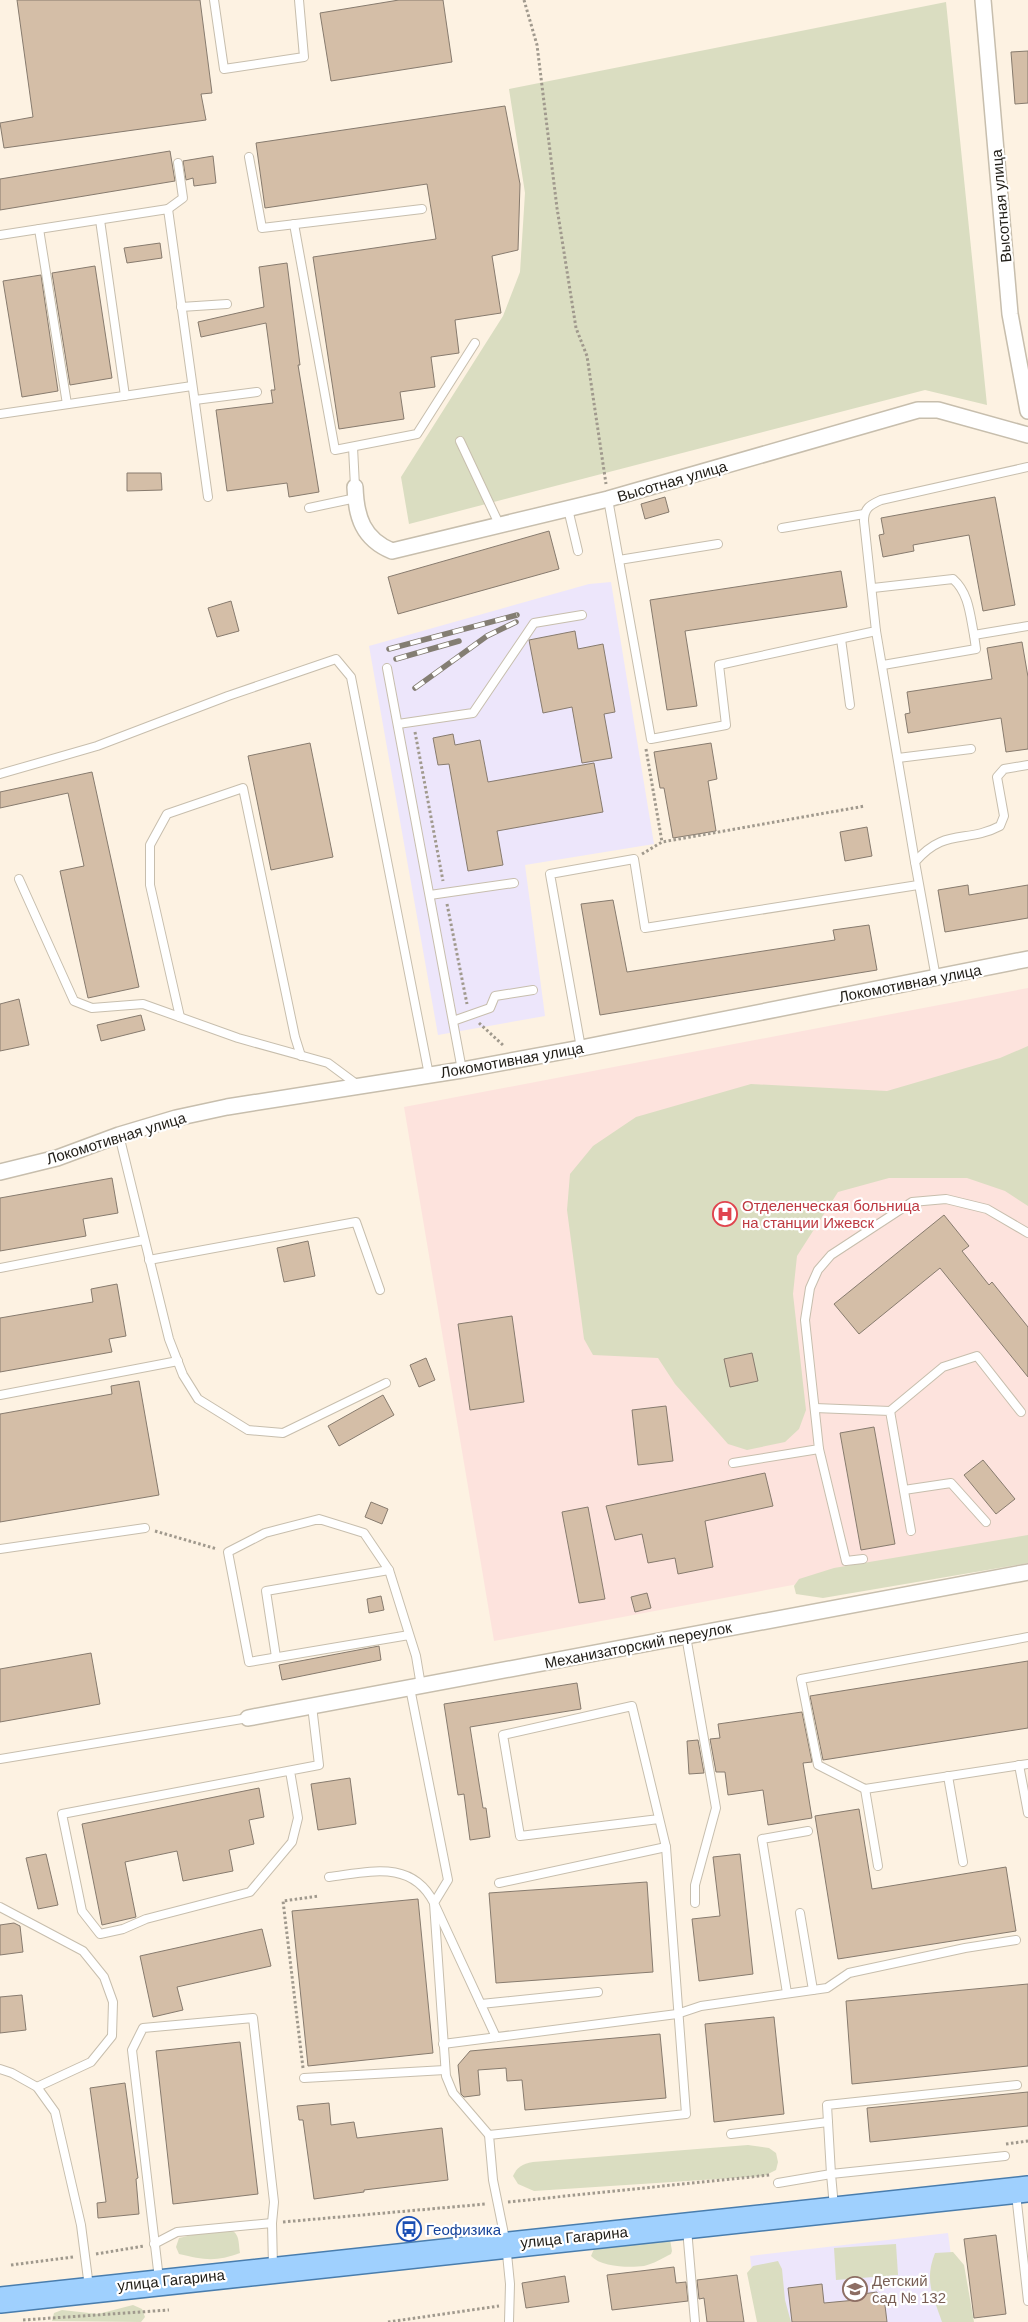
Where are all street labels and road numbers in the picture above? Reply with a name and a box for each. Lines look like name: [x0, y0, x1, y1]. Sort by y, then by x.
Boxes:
street label: Высотная улица: [988, 148, 1014, 263]
street label: Высотная улица: [615, 457, 730, 505]
street label: Локомотивная улица: [837, 961, 983, 1005]
street label: Локомотивная улица: [439, 1039, 585, 1081]
street label: Локомотивная улица: [44, 1108, 188, 1167]
street label: Механизаторский переулок: [543, 1618, 733, 1671]
street label: улица Гагарина: [519, 2223, 629, 2251]
street label: улица Гагарина: [116, 2266, 226, 2294]

